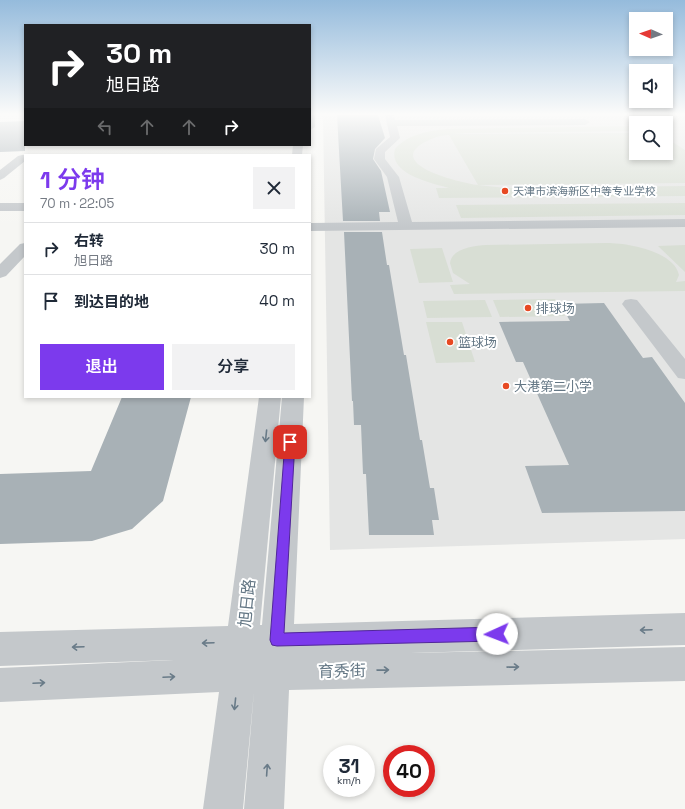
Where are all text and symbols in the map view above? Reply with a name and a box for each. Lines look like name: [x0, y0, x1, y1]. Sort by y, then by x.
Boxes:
north arrow: [629, 12, 673, 56]
map controls: [629, 12, 673, 160]
text: 30 m: [106, 35, 172, 71]
icon: right: [40, 40, 92, 92]
button: sound: [629, 64, 673, 108]
text: 旭日路: [106, 73, 160, 96]
icon: left: [94, 116, 116, 138]
icon: ahead: [136, 116, 158, 138]
icon: ahead: [178, 116, 200, 138]
icon: right: [220, 116, 242, 138]
button: search: [629, 116, 673, 160]
text: 1 分钟: [40, 164, 105, 195]
button: close: [253, 167, 295, 209]
place label: 天津市滨海新区中等专业学校: [513, 184, 656, 198]
marker: 天津市滨海新区中等专业学校: [500, 186, 510, 196]
text: 70 m · 22:05: [40, 195, 114, 212]
text: 右转: [74, 231, 104, 250]
icon: right: [40, 238, 62, 260]
text: 30 m: [260, 239, 295, 258]
text: 旭日路: [74, 252, 113, 269]
icon: arrive: [40, 290, 62, 312]
text: 40 m: [259, 291, 295, 310]
text: 到达目的地: [74, 292, 149, 311]
place label: 排球场: [536, 300, 575, 317]
marker: 排球场: [523, 303, 533, 313]
place label: 篮球场: [458, 334, 497, 351]
marker: 篮球场: [445, 337, 455, 347]
button: 退出: [40, 344, 164, 390]
button: 分享: [172, 344, 295, 390]
place label: 大港第二小学: [514, 378, 592, 395]
marker: 大港第二小学: [501, 381, 511, 391]
pin: [273, 425, 307, 459]
one-way arrow: [262, 429, 270, 442]
icon: arrive: [279, 431, 301, 453]
street label: 旭日路: [234, 578, 260, 628]
position arrow: [476, 613, 518, 655]
one-way arrow: [640, 626, 653, 634]
one-way arrow: [202, 639, 215, 646]
one-way arrow: [72, 643, 85, 650]
street label: 育秀街: [318, 660, 366, 682]
one-way arrow: [506, 664, 519, 671]
one-way arrow: [376, 667, 389, 674]
one-way arrow: [162, 674, 175, 681]
one-way arrow: [32, 680, 45, 687]
one-way arrow: [231, 697, 239, 710]
speed limit sign: 40: [383, 745, 435, 797]
text: 31: [339, 753, 359, 779]
one-way arrow: [263, 764, 270, 777]
text: km/h: [337, 774, 361, 787]

